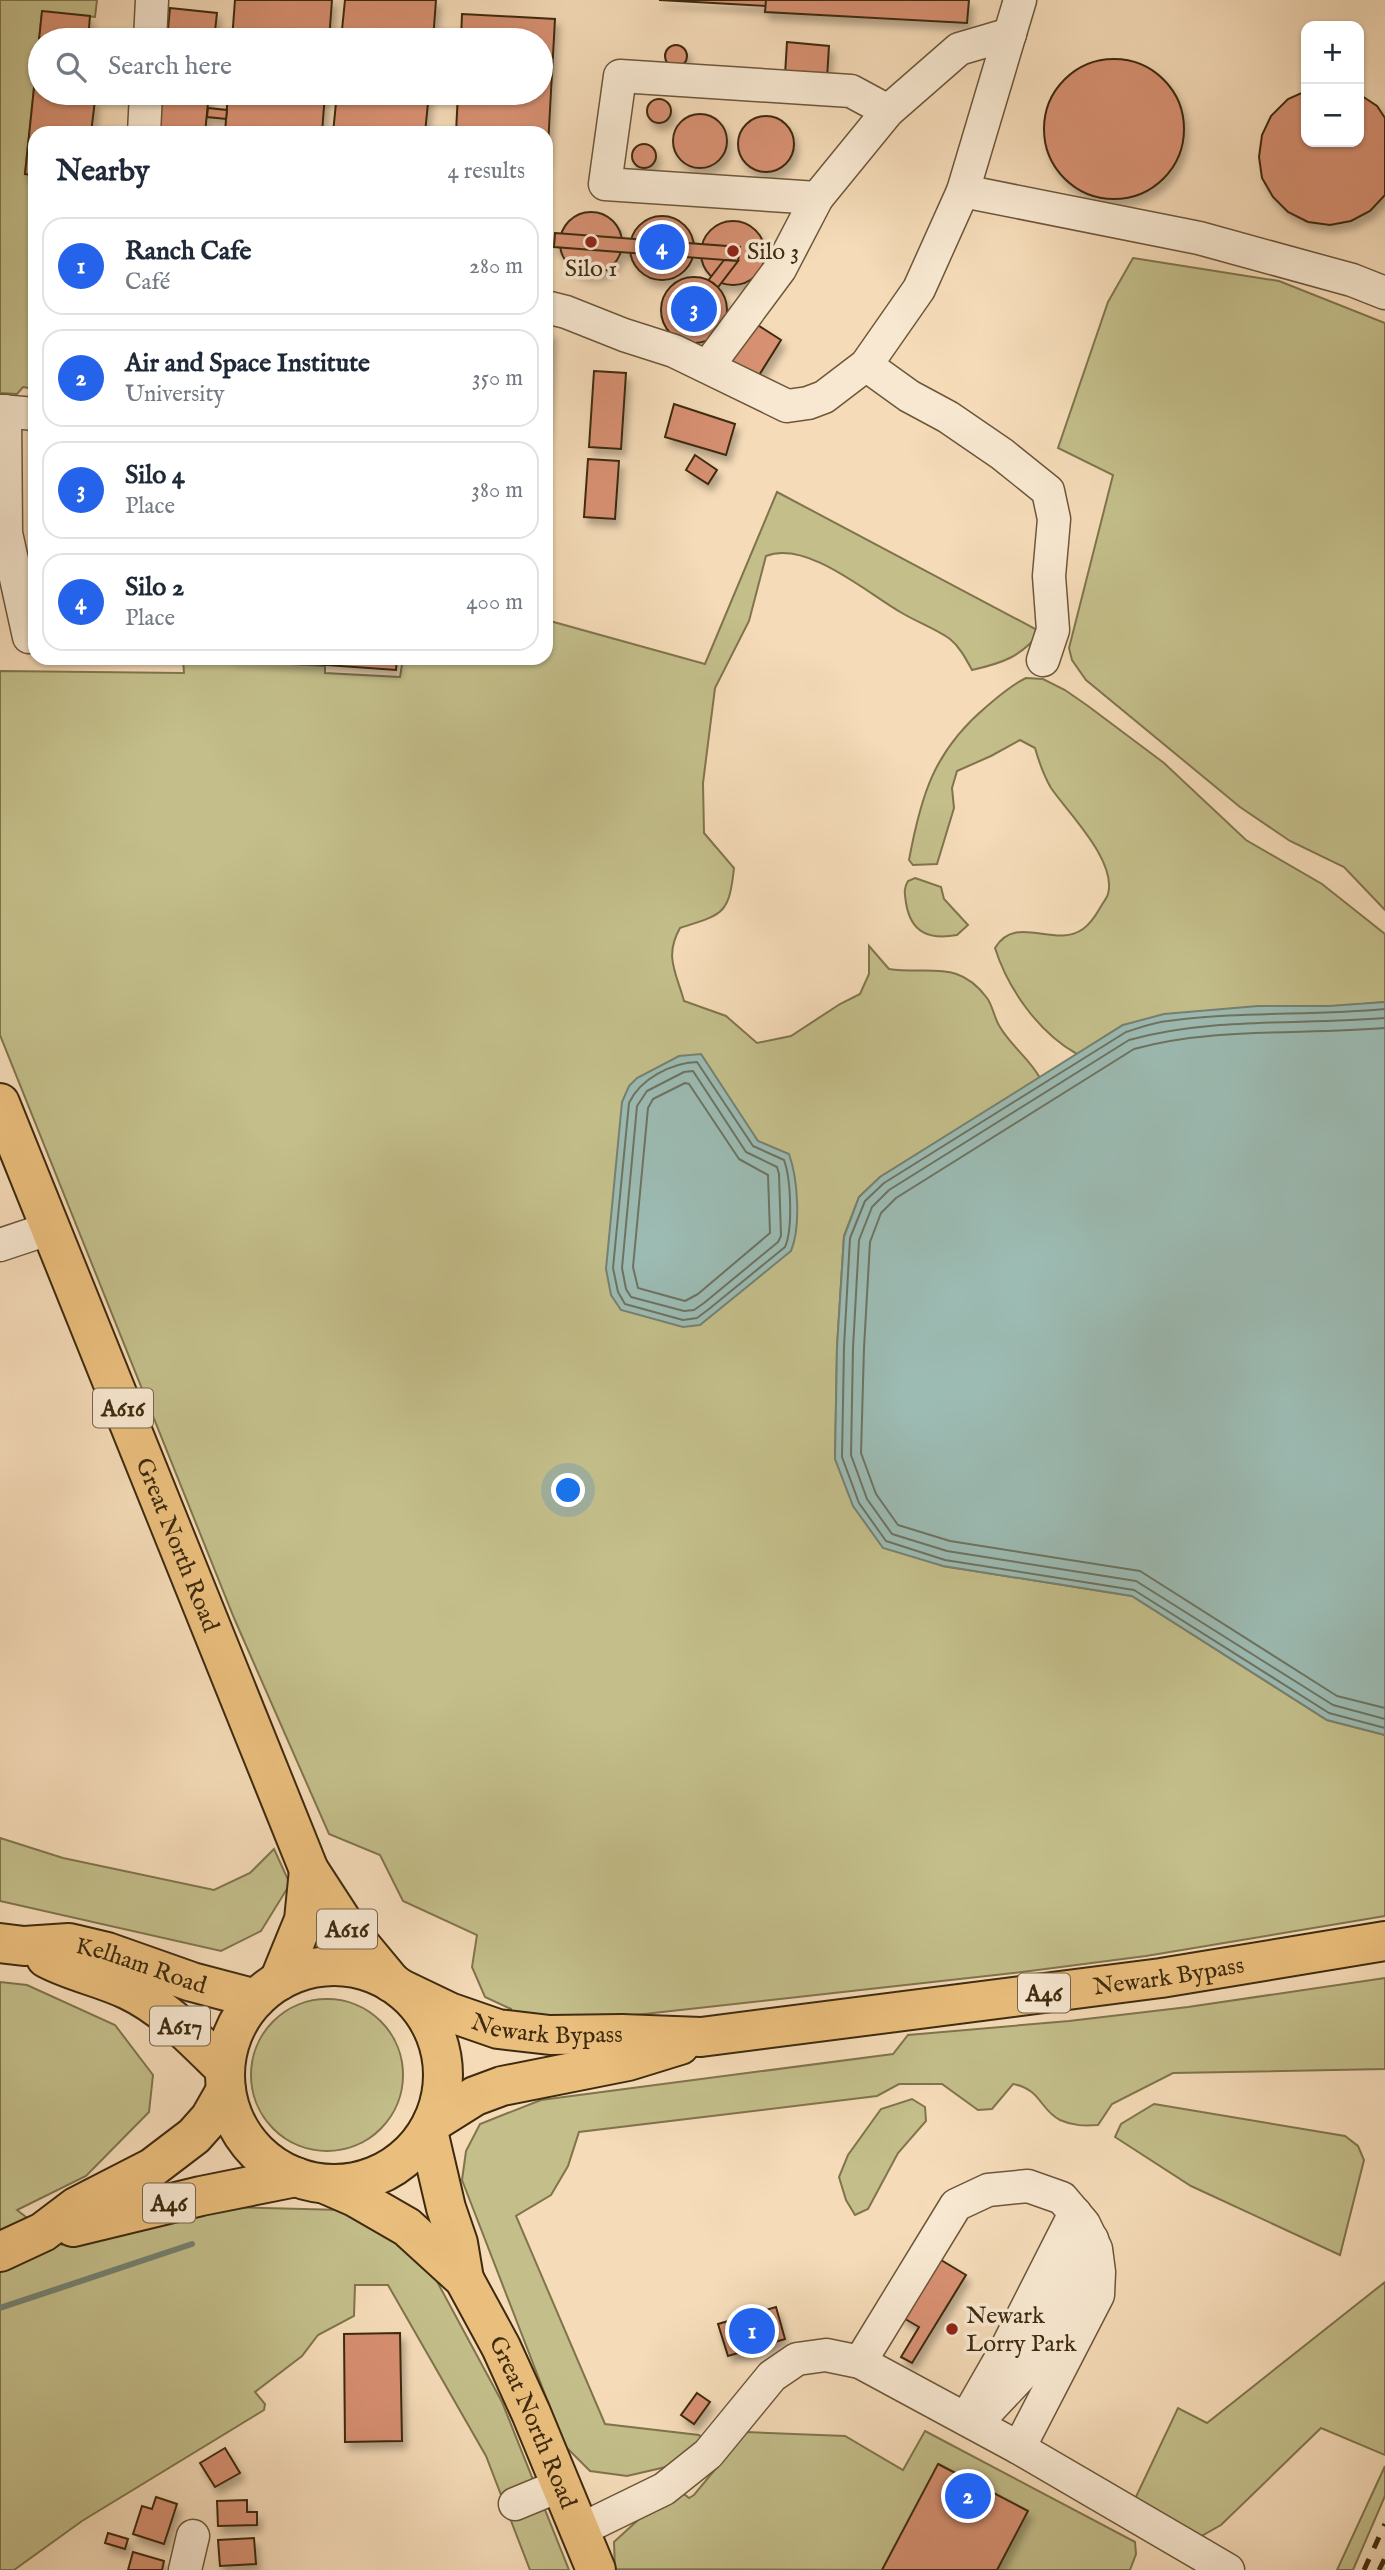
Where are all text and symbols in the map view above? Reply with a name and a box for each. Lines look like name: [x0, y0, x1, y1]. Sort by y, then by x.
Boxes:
map controls: [1301, 21, 1364, 147]
button: +: [1301, 21, 1364, 84]
search box: [28, 28, 553, 105]
icon: search: [52, 48, 90, 86]
text: Search here: [108, 50, 232, 83]
button: −: [1301, 84, 1364, 147]
text: Nearby: [56, 153, 149, 191]
text: 4 results: [447, 157, 525, 186]
pin: 4: [639, 221, 685, 273]
marker: Silo 1: [583, 234, 599, 250]
text: Ranch Cafe: [125, 235, 252, 268]
place label: Silo 3: [747, 237, 799, 268]
marker: Silo 3: [725, 243, 741, 259]
text: 1: [77, 252, 85, 281]
text: 280 m: [469, 252, 523, 281]
place label: Silo 1: [565, 254, 617, 285]
text: Café: [125, 268, 170, 297]
pin: 3: [671, 283, 717, 335]
text: Air and Space Institute: [125, 347, 370, 380]
text: 2: [76, 364, 86, 393]
text: 350 m: [472, 364, 523, 393]
text: University: [125, 380, 225, 409]
text: Silo 4: [125, 459, 185, 492]
text: 3: [77, 476, 85, 505]
text: 380 m: [471, 476, 523, 505]
text: Place: [125, 492, 175, 521]
text: Silo 2: [125, 571, 184, 604]
text: 4: [75, 588, 87, 617]
text: 400 m: [466, 588, 523, 617]
text: Place: [125, 604, 175, 633]
road number: A616: [93, 1388, 153, 1428]
street label: Great North Road: [128, 1453, 226, 1637]
your location: [551, 1473, 585, 1507]
road number: A616: [317, 1910, 377, 1948]
street label: Kelham Road: [73, 1931, 210, 2002]
street label: Newark Bypass: [1091, 1951, 1246, 2004]
road number: A46: [1018, 1974, 1070, 2012]
road number: A617: [150, 2007, 210, 2046]
street label: Newark Bypass: [467, 2007, 623, 2052]
road number: A46: [143, 2184, 195, 2222]
place label: Newark Lorry Park: [966, 2301, 1077, 2360]
pin: 1: [729, 2305, 775, 2357]
marker: Newark Lorry Park: [944, 2321, 960, 2337]
street label: Great North Road: [481, 2331, 583, 2514]
pin: 2: [945, 2470, 991, 2522]

